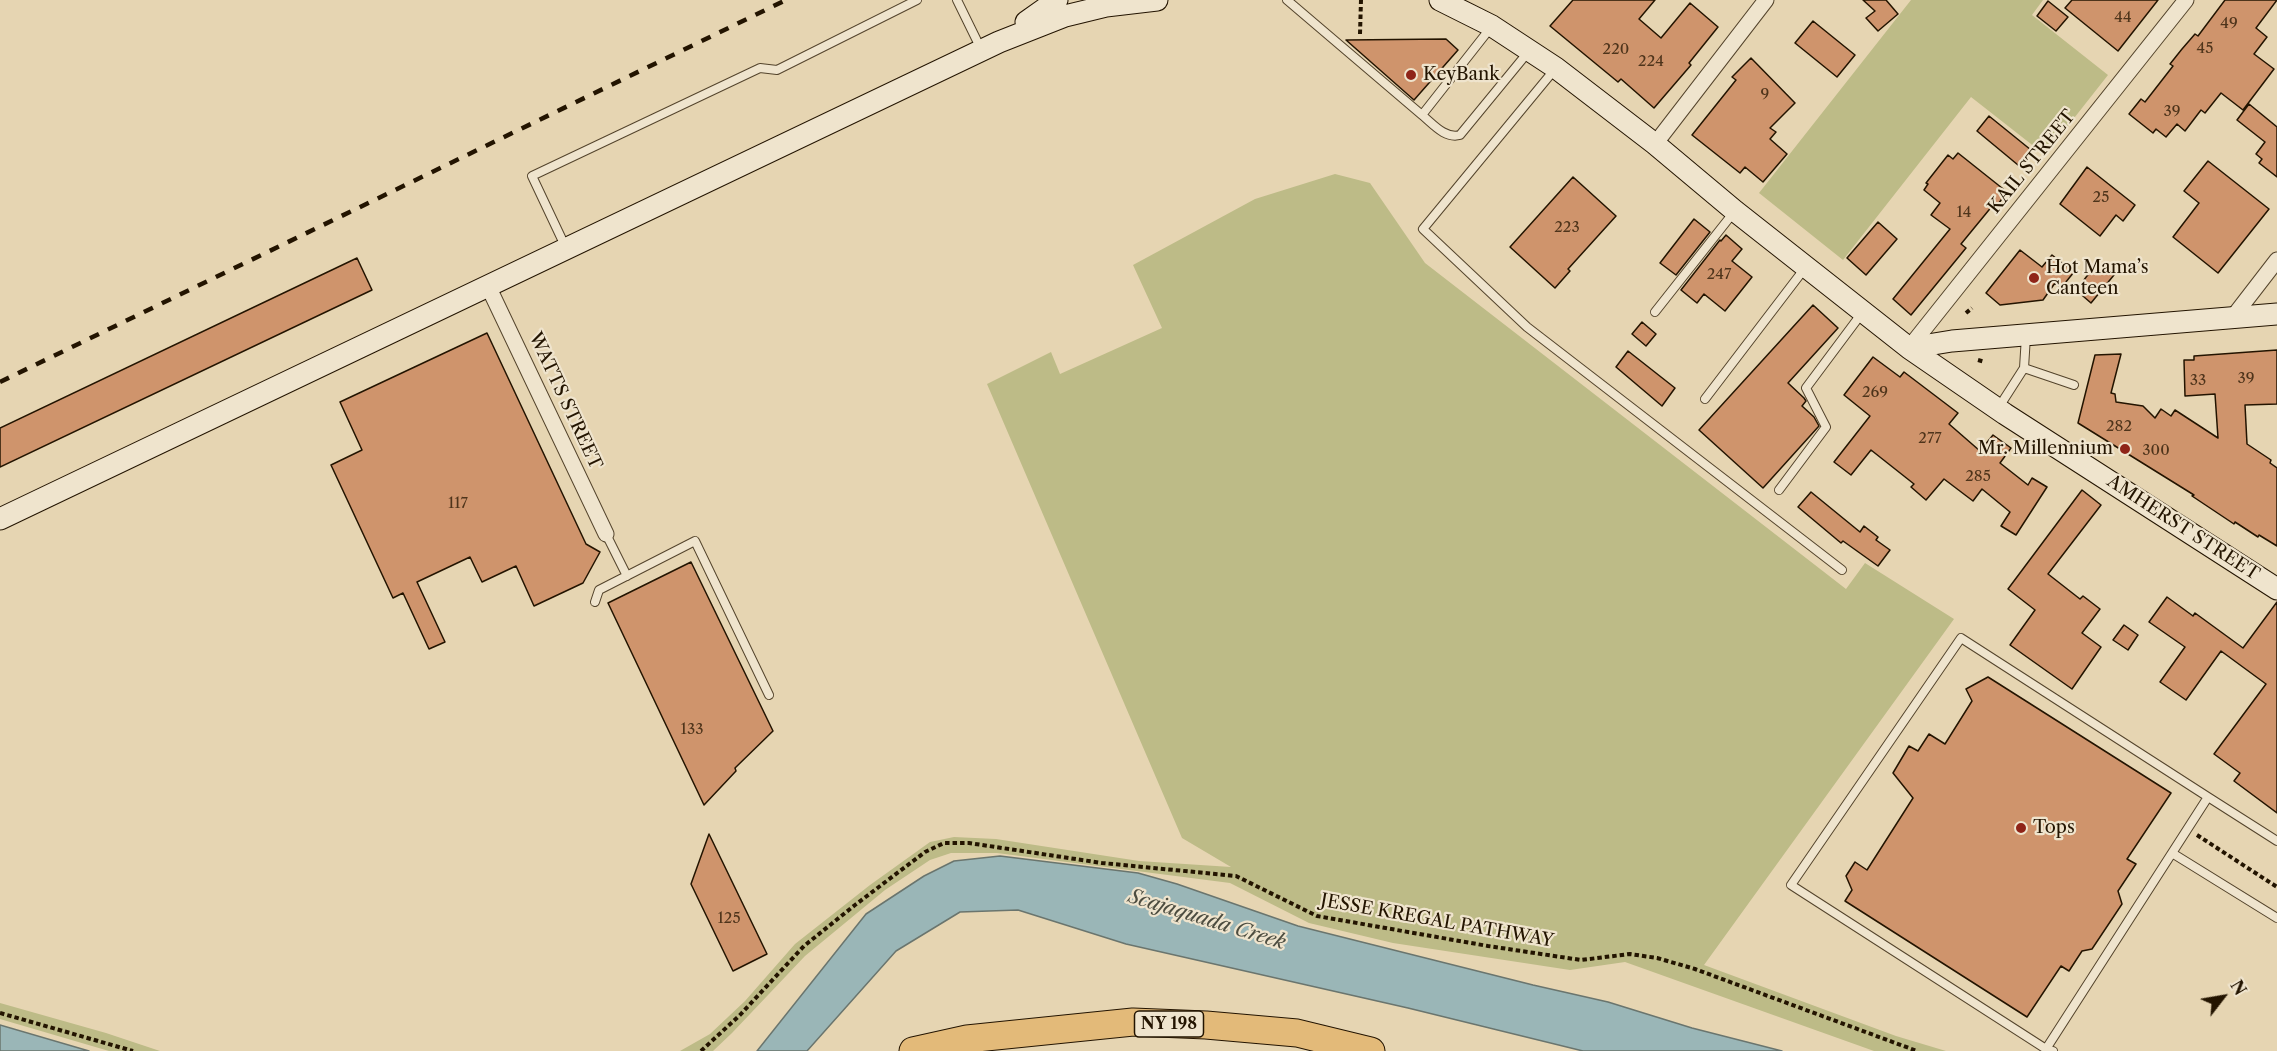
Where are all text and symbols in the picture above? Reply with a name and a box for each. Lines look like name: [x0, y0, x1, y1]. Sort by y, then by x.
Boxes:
house number: 44: [2114, 9, 2132, 27]
house number: 49: [2220, 15, 2238, 33]
house number: 45: [2197, 40, 2213, 58]
house number: 220: [1603, 41, 1629, 59]
house number: 224: [1638, 53, 1664, 71]
place label: KeyBank: [1423, 64, 1500, 86]
marker: KeyBank: [1404, 68, 1418, 82]
house number: 9: [1761, 86, 1769, 104]
house number: 39: [2163, 103, 2181, 121]
street label: KAIL STREET: [1984, 106, 2080, 218]
house number: 25: [2093, 189, 2109, 207]
house number: 14: [1957, 204, 1971, 222]
house number: 223: [1554, 219, 1580, 237]
place label: Hot Mama’s Canteen: [2046, 257, 2149, 300]
house number: 247: [1707, 266, 1731, 284]
marker: Hot Mama’s Canteen: [2027, 271, 2041, 285]
street label: WATTS STREET: [524, 329, 606, 473]
house number: 39: [2237, 370, 2255, 388]
house number: 33: [2190, 372, 2206, 390]
house number: 269: [1862, 384, 1888, 402]
house number: 282: [2106, 418, 2132, 436]
house number: 277: [1918, 430, 1942, 448]
place label: Mr. Millennium: [1978, 438, 2113, 460]
marker: Mr. Millennium: [2118, 442, 2132, 456]
house number: 300: [2142, 442, 2170, 460]
house number: 285: [1965, 468, 1991, 486]
street label: AMHERST STREET: [2103, 471, 2263, 585]
house number: 117: [448, 495, 468, 513]
house number: 133: [681, 721, 703, 739]
place label: Tops: [2033, 817, 2075, 839]
marker: Tops: [2014, 821, 2028, 835]
water label: Scajaquada Creek: [1126, 885, 1288, 955]
street label: JESSE KREGAL PATHWAY: [1319, 890, 1555, 952]
house number: 125: [717, 910, 741, 928]
north arrow: [2193, 967, 2253, 1027]
text: N: [2226, 977, 2251, 999]
road number: NY 198: [1134, 1011, 1204, 1037]

